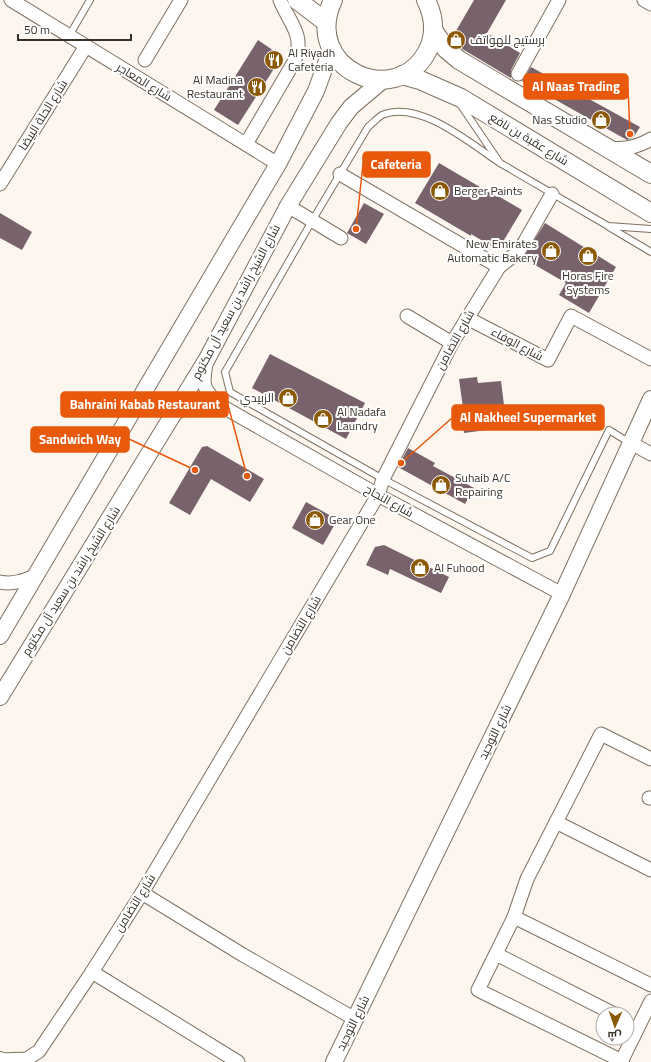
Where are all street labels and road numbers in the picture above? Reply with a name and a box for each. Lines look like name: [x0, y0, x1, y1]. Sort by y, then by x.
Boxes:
street label: شارع المعاجر: [112, 57, 176, 106]
street label: شارع الحلة البيضا: [13, 76, 72, 154]
street label: شارع عقبة بن نافع: [486, 107, 573, 170]
street label: شارع الشيخ راشد بن سعيد آل مكتوم: [186, 221, 285, 383]
street label: شارع التضامن: [430, 306, 479, 373]
street label: شارع الوفاء: [488, 322, 547, 365]
street label: شارع النجاح: [361, 479, 417, 522]
street label: شارع الشيخ راشد بن سعيد آل مكتوم: [17, 502, 125, 659]
street label: شارع التضامن: [275, 592, 326, 658]
street label: شارع التوحيد: [473, 701, 516, 763]
street label: شارع التضامن: [109, 870, 160, 936]
street label: شارع التوحيد: [331, 992, 374, 1054]

